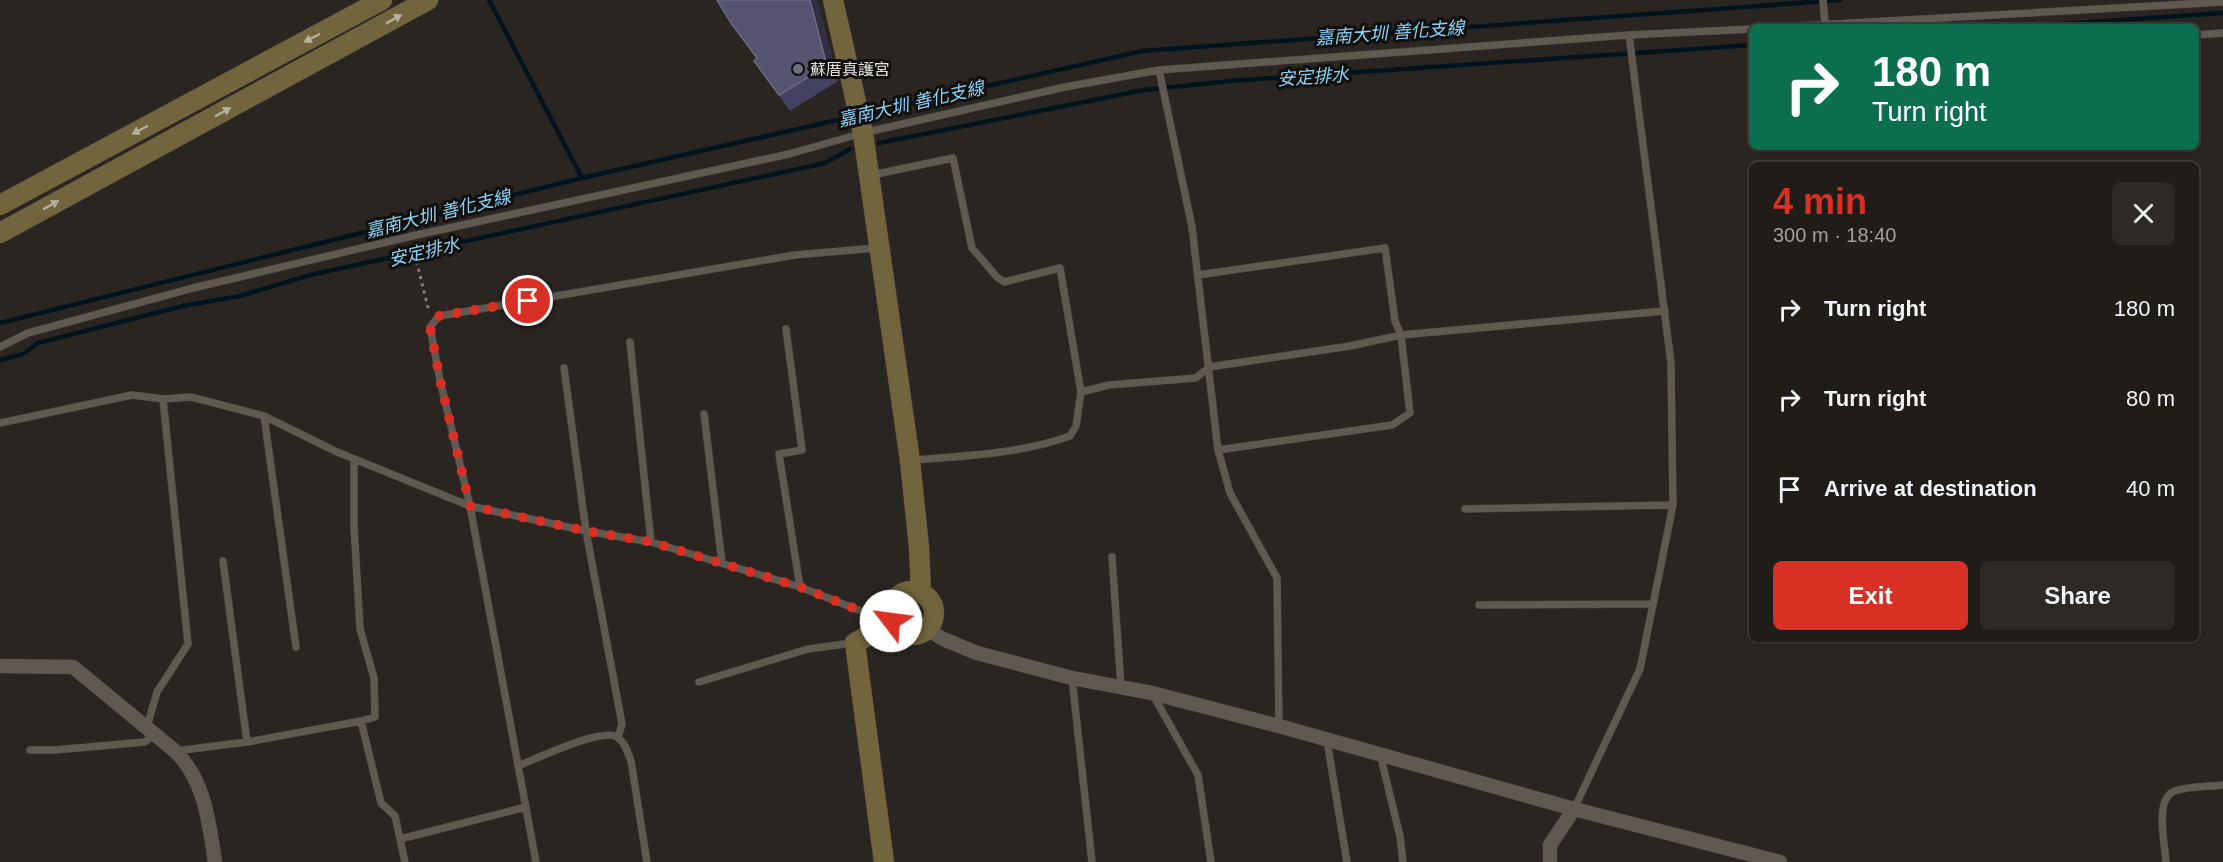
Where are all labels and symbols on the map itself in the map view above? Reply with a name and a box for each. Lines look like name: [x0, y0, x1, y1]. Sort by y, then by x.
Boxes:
one-way arrow: [386, 14, 403, 24]
water label: 嘉南大圳 善化支線: [1315, 18, 1467, 48]
one-way arrow: [303, 33, 320, 43]
place label: 蘇厝真護宮: [810, 61, 890, 78]
marker: 蘇厝真護宮: [791, 62, 805, 76]
water label: 安定排水: [1276, 64, 1351, 89]
water label: 嘉南大圳 善化支線: [836, 77, 988, 131]
one-way arrow: [215, 107, 232, 117]
one-way arrow: [131, 125, 148, 135]
water label: 嘉南大圳 善化支線: [363, 186, 515, 242]
one-way arrow: [43, 200, 60, 210]
water label: 安定排水: [387, 234, 462, 270]
pin: [502, 275, 553, 326]
position arrow: [859, 589, 923, 653]

